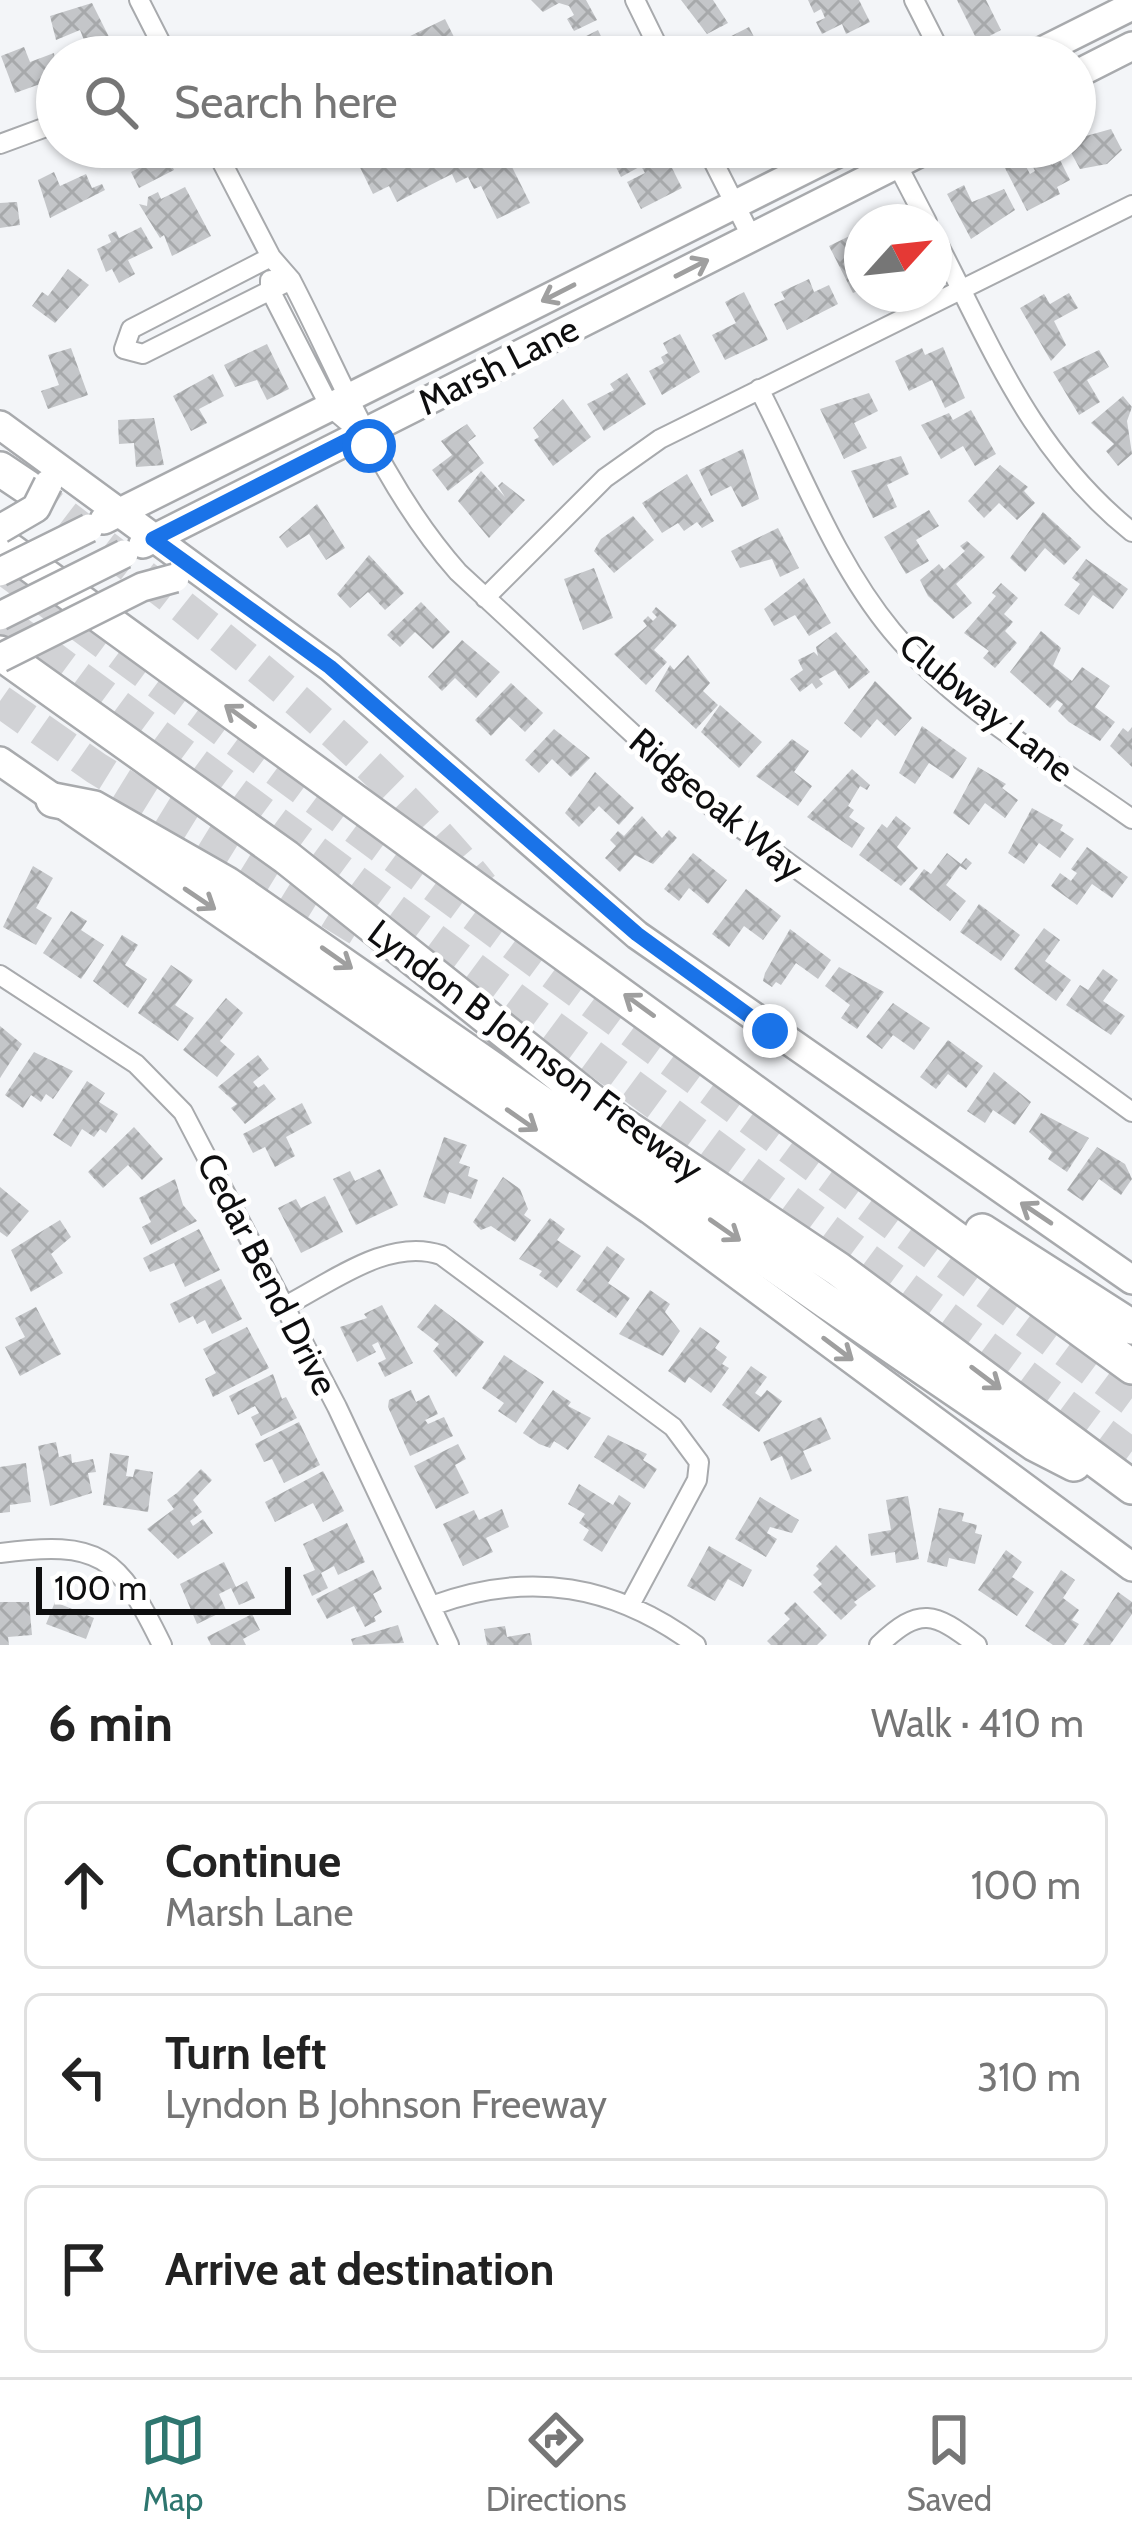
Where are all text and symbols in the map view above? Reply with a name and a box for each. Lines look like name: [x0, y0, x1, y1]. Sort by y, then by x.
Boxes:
search box: [36, 36, 1096, 168]
icon: search: [78, 69, 144, 135]
text: Search here: [174, 75, 398, 129]
north arrow: [844, 204, 952, 312]
one-way arrow: [674, 255, 709, 278]
one-way arrow: [541, 283, 576, 306]
street label: Marsh Lane: [410, 306, 586, 424]
route start: [342, 419, 396, 473]
street label: Clubway Lane: [891, 623, 1083, 791]
one-way arrow: [224, 704, 257, 729]
street label: Ridgeoak Way: [621, 718, 813, 890]
one-way arrow: [183, 886, 217, 911]
street label: Lyndon B Johnson Freeway: [360, 910, 712, 1190]
one-way arrow: [319, 945, 353, 970]
one-way arrow: [623, 993, 656, 1018]
route end: [743, 1004, 797, 1058]
one-way arrow: [505, 1107, 538, 1132]
street label: Cedar Bend Drive: [188, 1146, 348, 1402]
one-way arrow: [1019, 1201, 1053, 1226]
one-way arrow: [708, 1217, 741, 1242]
one-way arrow: [821, 1335, 853, 1361]
one-way arrow: [969, 1365, 1002, 1391]
scale bar: [36, 1561, 291, 1614]
text: 100 m: [54, 1568, 147, 1608]
text: 6 min: [48, 1692, 173, 1754]
text: Walk · 410 m: [871, 1699, 1084, 1747]
text: Continue: [165, 1834, 341, 1888]
icon: ahead: [51, 1852, 117, 1918]
text: 100 m: [971, 1861, 1081, 1909]
text: Marsh Lane: [165, 1888, 354, 1936]
text: Turn left: [165, 2026, 327, 2080]
icon: left: [51, 2044, 117, 2110]
text: 310 m: [977, 2053, 1081, 2101]
text: Lyndon B Johnson Freeway: [165, 2080, 607, 2128]
icon: arrive: [51, 2236, 117, 2302]
text: Arrive at destination: [165, 2242, 554, 2296]
tab: Map: [140, 2407, 206, 2519]
tab: Directions: [486, 2407, 627, 2519]
tab: Saved: [906, 2407, 992, 2519]

